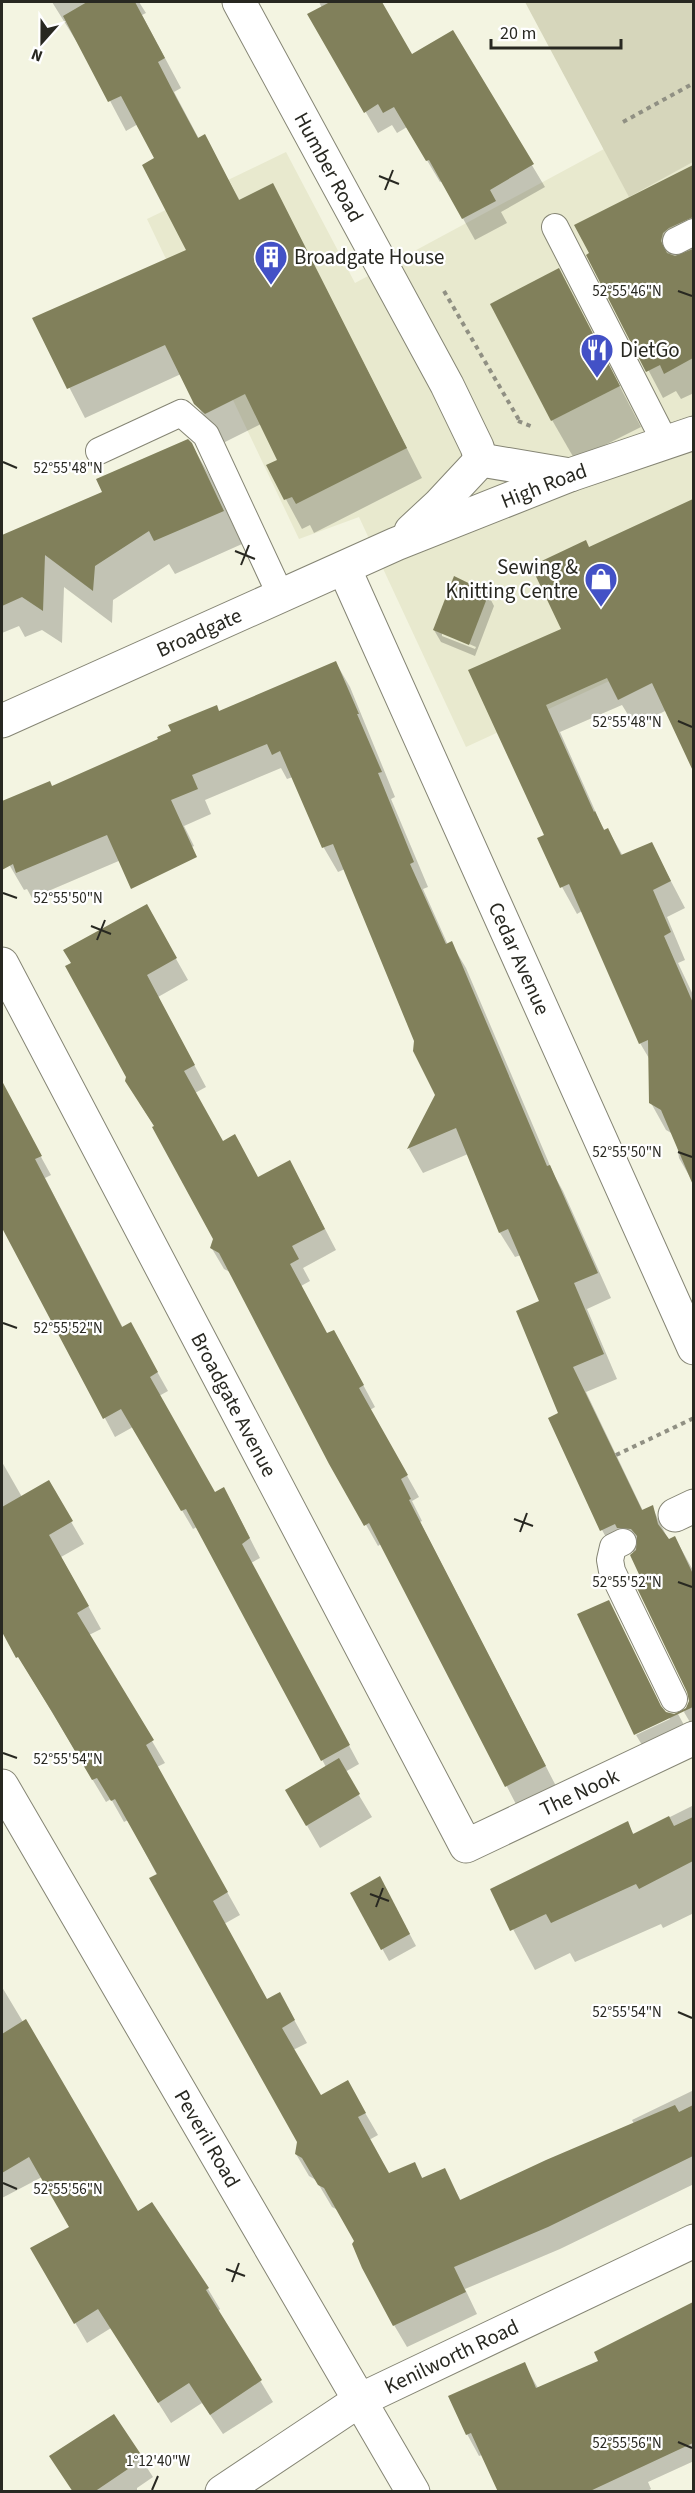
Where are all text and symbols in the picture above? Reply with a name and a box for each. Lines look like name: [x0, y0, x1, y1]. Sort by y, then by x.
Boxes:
north arrow: [12, 12, 72, 72]
scale bar: [491, 12, 622, 50]
text: 20 m: [500, 21, 536, 46]
text: N: [28, 43, 46, 67]
street label: Humber Road: [287, 107, 371, 228]
building icon: Broadgate House: [253, 239, 289, 286]
place label: Broadgate House: [294, 242, 444, 272]
text: 52°55'46"N: [592, 281, 662, 302]
restaurant icon: DietGo: [579, 332, 615, 379]
place label: DietGo: [620, 335, 680, 365]
street label: High Road: [496, 455, 591, 516]
text: 52°55'48"N: [33, 458, 103, 479]
place label: Sewing & Knitting Centre: [445, 552, 578, 606]
shop icon: Sewing & Knitting Centre: [583, 561, 619, 608]
street label: Broadgate: [152, 600, 246, 665]
text: 52°55'48"N: [592, 712, 662, 733]
text: 52°55'50"N: [33, 888, 103, 909]
street label: Cedar Avenue: [481, 897, 558, 1020]
text: 52°55'50"N: [592, 1142, 662, 1163]
text: 52°55'52"N: [33, 1318, 103, 1339]
street label: Broadgate Avenue: [183, 1327, 284, 1482]
text: 52°55'52"N: [592, 1572, 662, 1593]
text: 52°55'54"N: [33, 1749, 103, 1770]
street label: The Nook: [535, 1761, 624, 1824]
text: 52°55'54"N: [592, 2002, 662, 2023]
street label: Peveril Road: [167, 2084, 248, 2193]
text: 52°55'56"N: [33, 2179, 103, 2200]
street label: Kenilworth Road: [379, 2312, 524, 2401]
text: 52°55'56"N: [592, 2433, 662, 2454]
text: 1°12'40"W: [126, 2451, 190, 2472]

